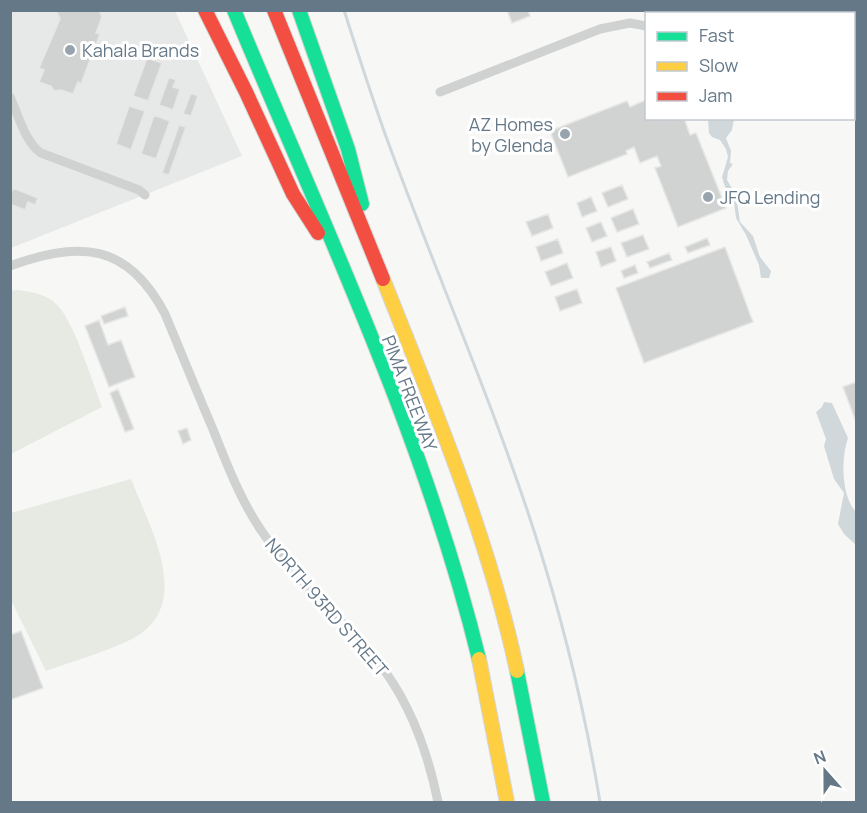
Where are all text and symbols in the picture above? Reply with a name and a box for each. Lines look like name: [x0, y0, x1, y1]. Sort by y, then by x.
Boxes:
legend: [645, 12, 855, 120]
text: Fast: [699, 23, 734, 47]
place label: Kahala Brands: [82, 38, 199, 62]
marker: Kahala Brands: [63, 43, 77, 57]
text: Slow: [699, 53, 739, 77]
text: Jam: [699, 83, 733, 107]
place label: AZ Homes by Glenda: [469, 112, 553, 157]
marker: AZ Homes by Glenda: [558, 127, 572, 141]
place label: JFQ Lending: [720, 185, 820, 209]
marker: JFQ Lending: [701, 190, 715, 204]
street label: PIMA FREEWAY: [377, 332, 443, 455]
street label: NORTH 93RD STREET: [260, 533, 394, 681]
north arrow: [795, 741, 855, 801]
text: N: [810, 745, 829, 769]

